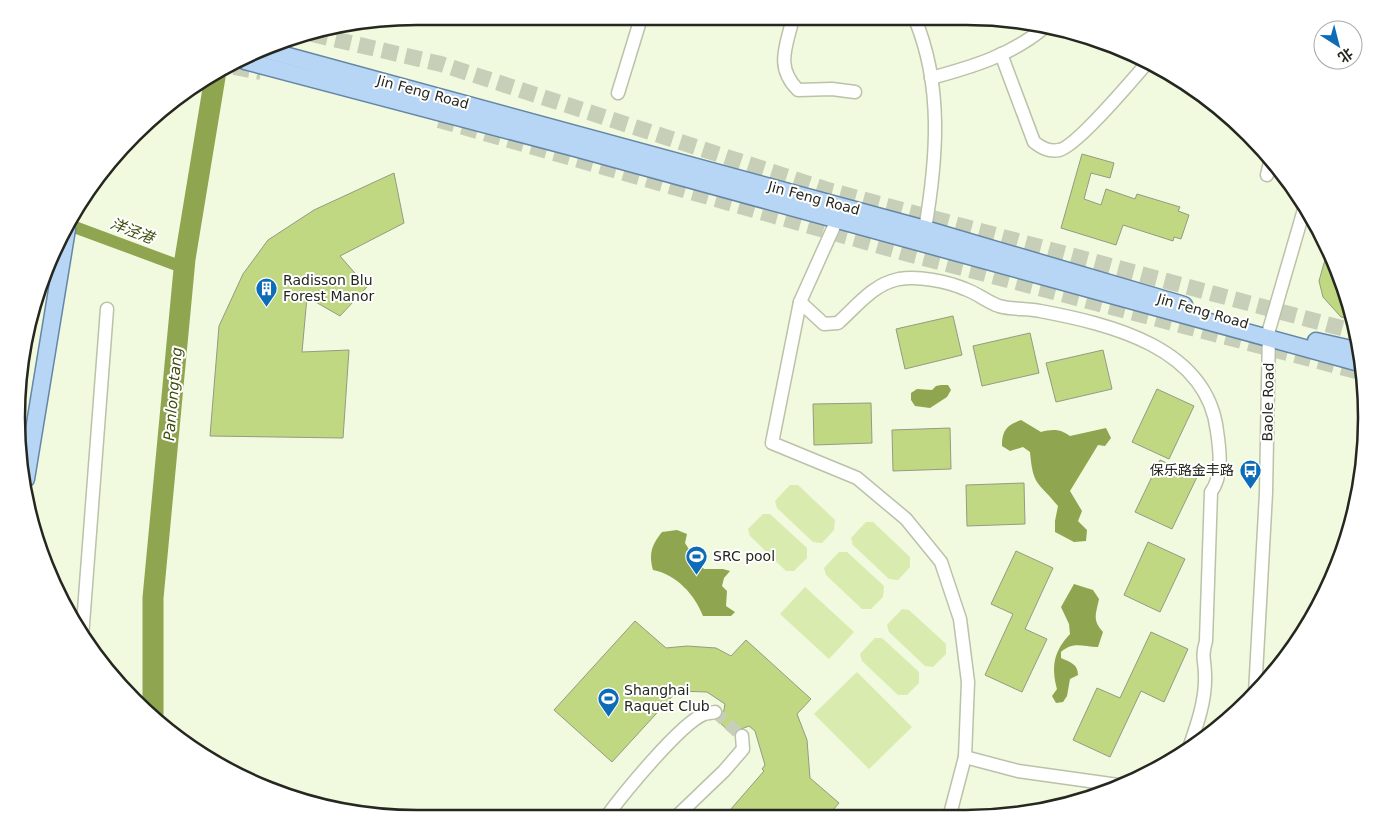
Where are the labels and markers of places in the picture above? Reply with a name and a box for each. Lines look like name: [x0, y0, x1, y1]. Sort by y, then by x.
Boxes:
place label: Radisson Blu Forest Manor: [283, 272, 375, 304]
building icon: Radisson Blu Forest Manor: [255, 276, 279, 307]
bus stop icon: 保乐路金丰路: [1238, 458, 1262, 489]
place label: 保乐路金丰路: [1150, 462, 1234, 478]
sports icon: SRC pool: [685, 544, 709, 575]
place label: SRC pool: [713, 548, 775, 564]
place label: Shanghai Raquet Club: [624, 682, 710, 714]
sports icon: Shanghai Raquet Club: [596, 686, 620, 717]

